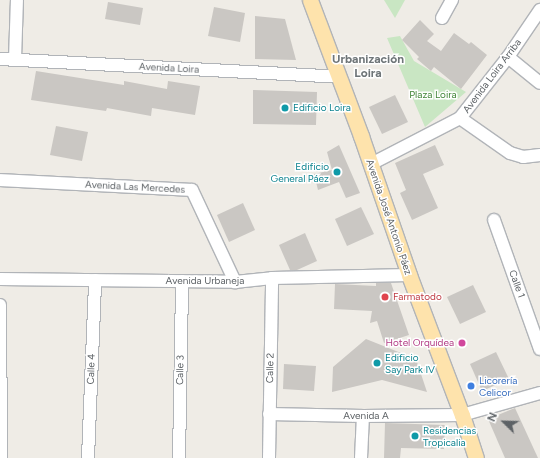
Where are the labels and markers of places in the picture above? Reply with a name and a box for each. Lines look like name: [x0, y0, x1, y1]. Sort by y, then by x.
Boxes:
place label: Edificio Loira: [293, 102, 351, 114]
marker: Edificio Loira: [280, 103, 290, 113]
place label: Edificio General Páez: [271, 160, 329, 184]
marker: Edificio General Páez: [332, 167, 342, 177]
place label: Farmatodo: [393, 291, 442, 303]
marker: Farmatodo: [380, 292, 390, 302]
place label: Hotel Orquídea: [386, 337, 454, 349]
marker: Hotel Orquídea: [457, 338, 467, 348]
place label: Edificio Say Park IV: [385, 351, 435, 374]
marker: Edificio Say Park IV: [372, 358, 382, 368]
place label: Licorería Celicor: [479, 374, 517, 398]
marker: Licorería Celicor: [466, 381, 476, 391]
place label: Residencias Tropicalia: [423, 424, 476, 448]
marker: Residencias Tropicalia: [410, 431, 420, 441]

